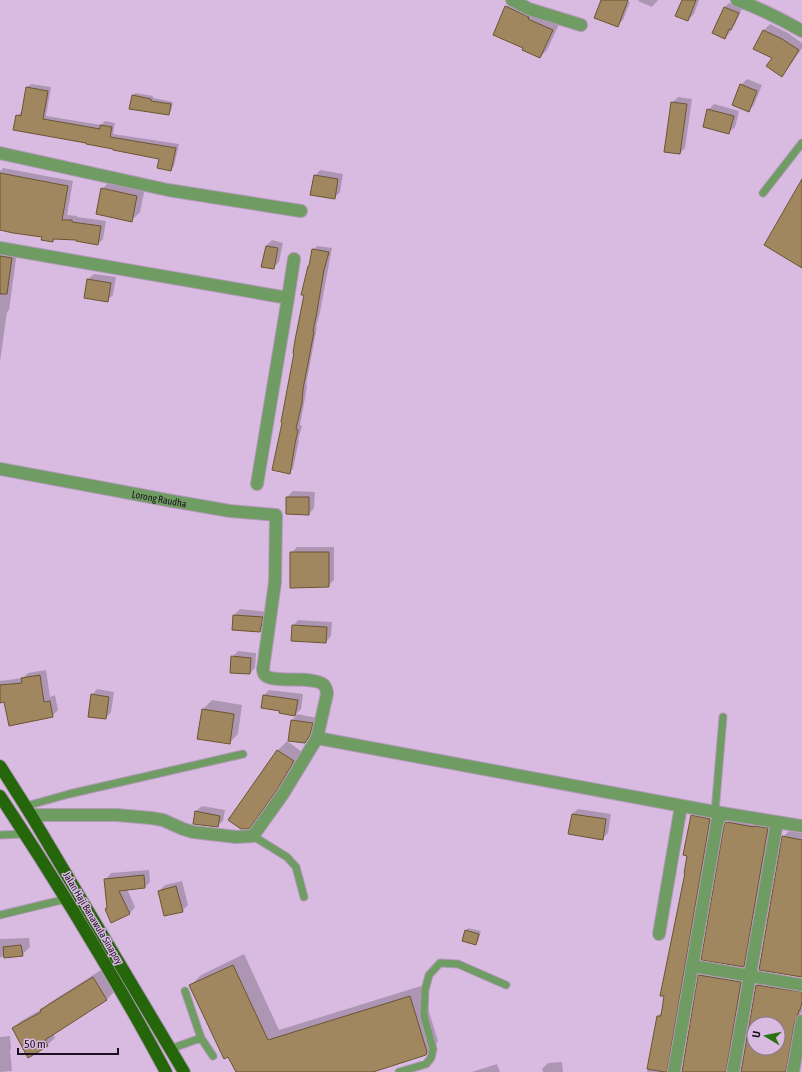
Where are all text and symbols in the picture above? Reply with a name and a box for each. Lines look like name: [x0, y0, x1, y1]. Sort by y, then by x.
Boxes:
street label: Lorong Raudha: [131, 488, 188, 509]
street label: Jalan Haji Banawula Sinapoy: [61, 870, 125, 966]
north arrow: [746, 1016, 786, 1056]
scale bar: [18, 1030, 118, 1056]
text: U: [750, 1030, 763, 1039]
text: 50 m: [24, 1037, 46, 1051]

